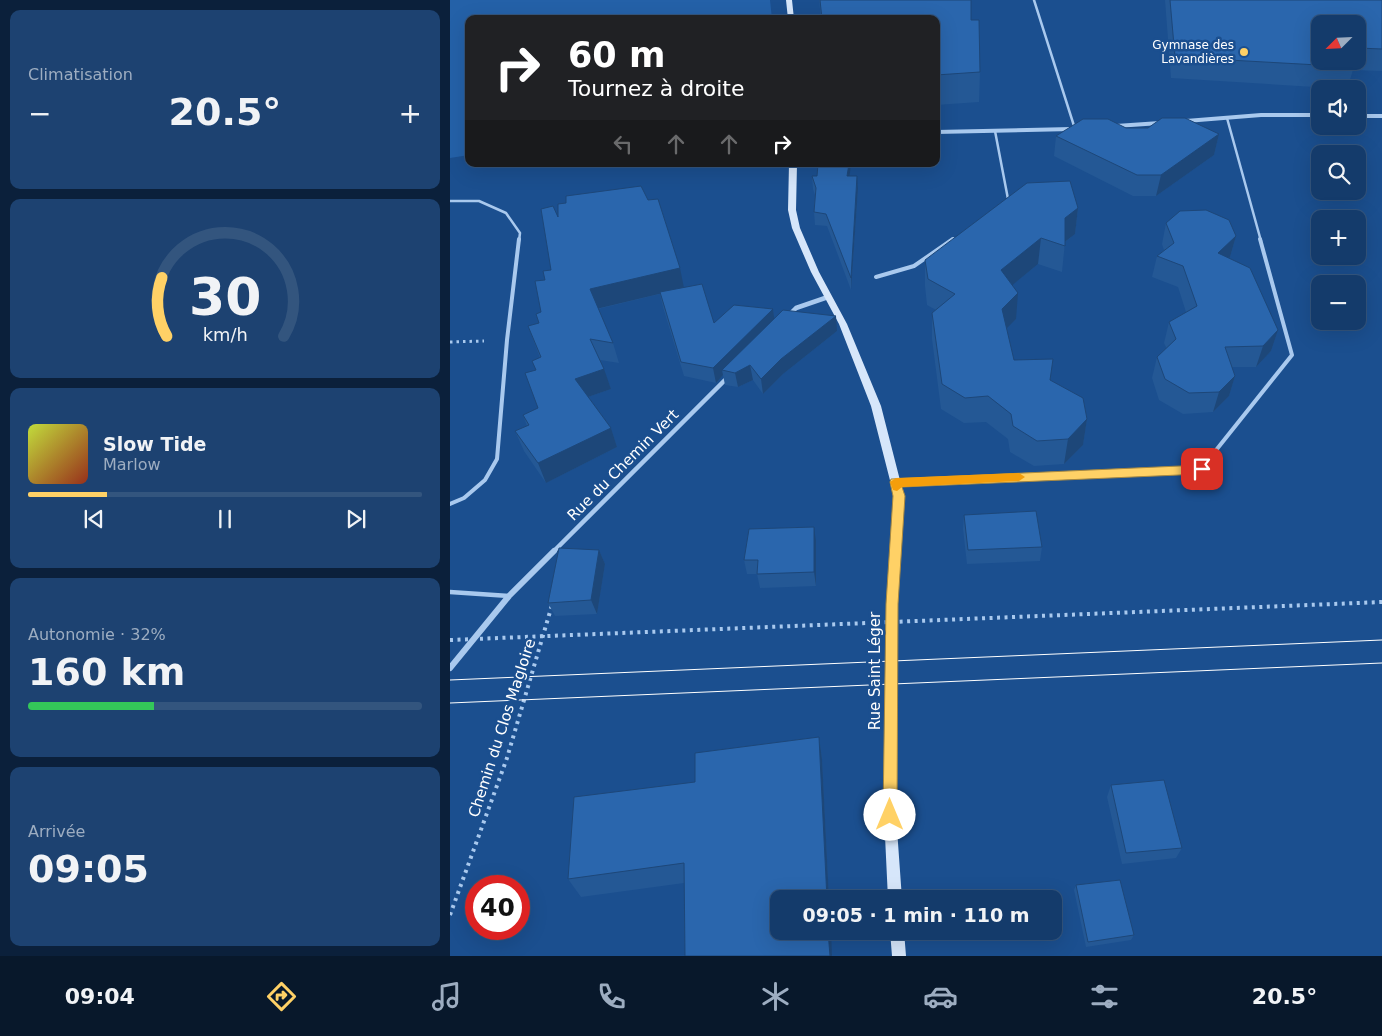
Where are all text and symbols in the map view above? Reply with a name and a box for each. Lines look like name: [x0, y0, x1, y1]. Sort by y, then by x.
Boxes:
north arrow: [1311, 15, 1366, 70]
map controls: [1311, 15, 1366, 330]
icon: right: [485, 35, 550, 100]
text: 60 m: [568, 35, 665, 75]
place label: Gymnase des Lavandières: [1152, 38, 1234, 66]
marker: Gymnase des Lavandières: [1238, 46, 1250, 58]
text: Climatisation: [28, 65, 133, 84]
text: Tournez à droite: [568, 76, 745, 101]
button: sound: [1311, 80, 1366, 135]
text: 20.5°: [169, 90, 281, 134]
text: −: [28, 97, 51, 130]
text: +: [399, 97, 422, 130]
icon: left: [609, 130, 637, 158]
icon: ahead: [662, 130, 690, 158]
icon: ahead: [715, 130, 743, 158]
icon: right: [768, 130, 796, 158]
button: search: [1311, 145, 1366, 200]
button: +: [1311, 210, 1366, 265]
text: 30: [189, 267, 261, 327]
button: −: [1311, 275, 1366, 330]
text: km/h: [202, 324, 248, 345]
street label: Rue du Chemin Vert: [564, 406, 682, 524]
text: Slow Tide: [103, 433, 206, 455]
pin: [1181, 448, 1223, 490]
text: Marlow: [103, 455, 161, 474]
icon: arrive: [1188, 455, 1216, 483]
icon: previous: [80, 505, 108, 533]
icon: pause: [211, 505, 239, 533]
icon: next: [342, 505, 370, 533]
street label: Rue Saint Léger: [866, 611, 884, 730]
text: Autonomie · 32%: [28, 625, 166, 644]
street label: Chemin du Clos Magloire: [465, 636, 539, 820]
text: 160 km: [28, 650, 185, 694]
position arrow: [863, 788, 915, 840]
text: Arrivée: [28, 822, 85, 841]
text: 09:05: [28, 847, 149, 891]
speed limit sign: 40: [465, 875, 530, 940]
text: 09:05 · 1 min · 110 m: [802, 904, 1030, 926]
icon: directions: [264, 979, 299, 1014]
icon: music: [429, 979, 464, 1014]
icon: phone: [594, 979, 629, 1014]
icon: climate: [758, 979, 793, 1014]
icon: car: [923, 979, 958, 1014]
icon: filters: [1087, 979, 1122, 1014]
text: 09:04: [65, 984, 135, 1009]
text: 20.5°: [1252, 984, 1317, 1009]

